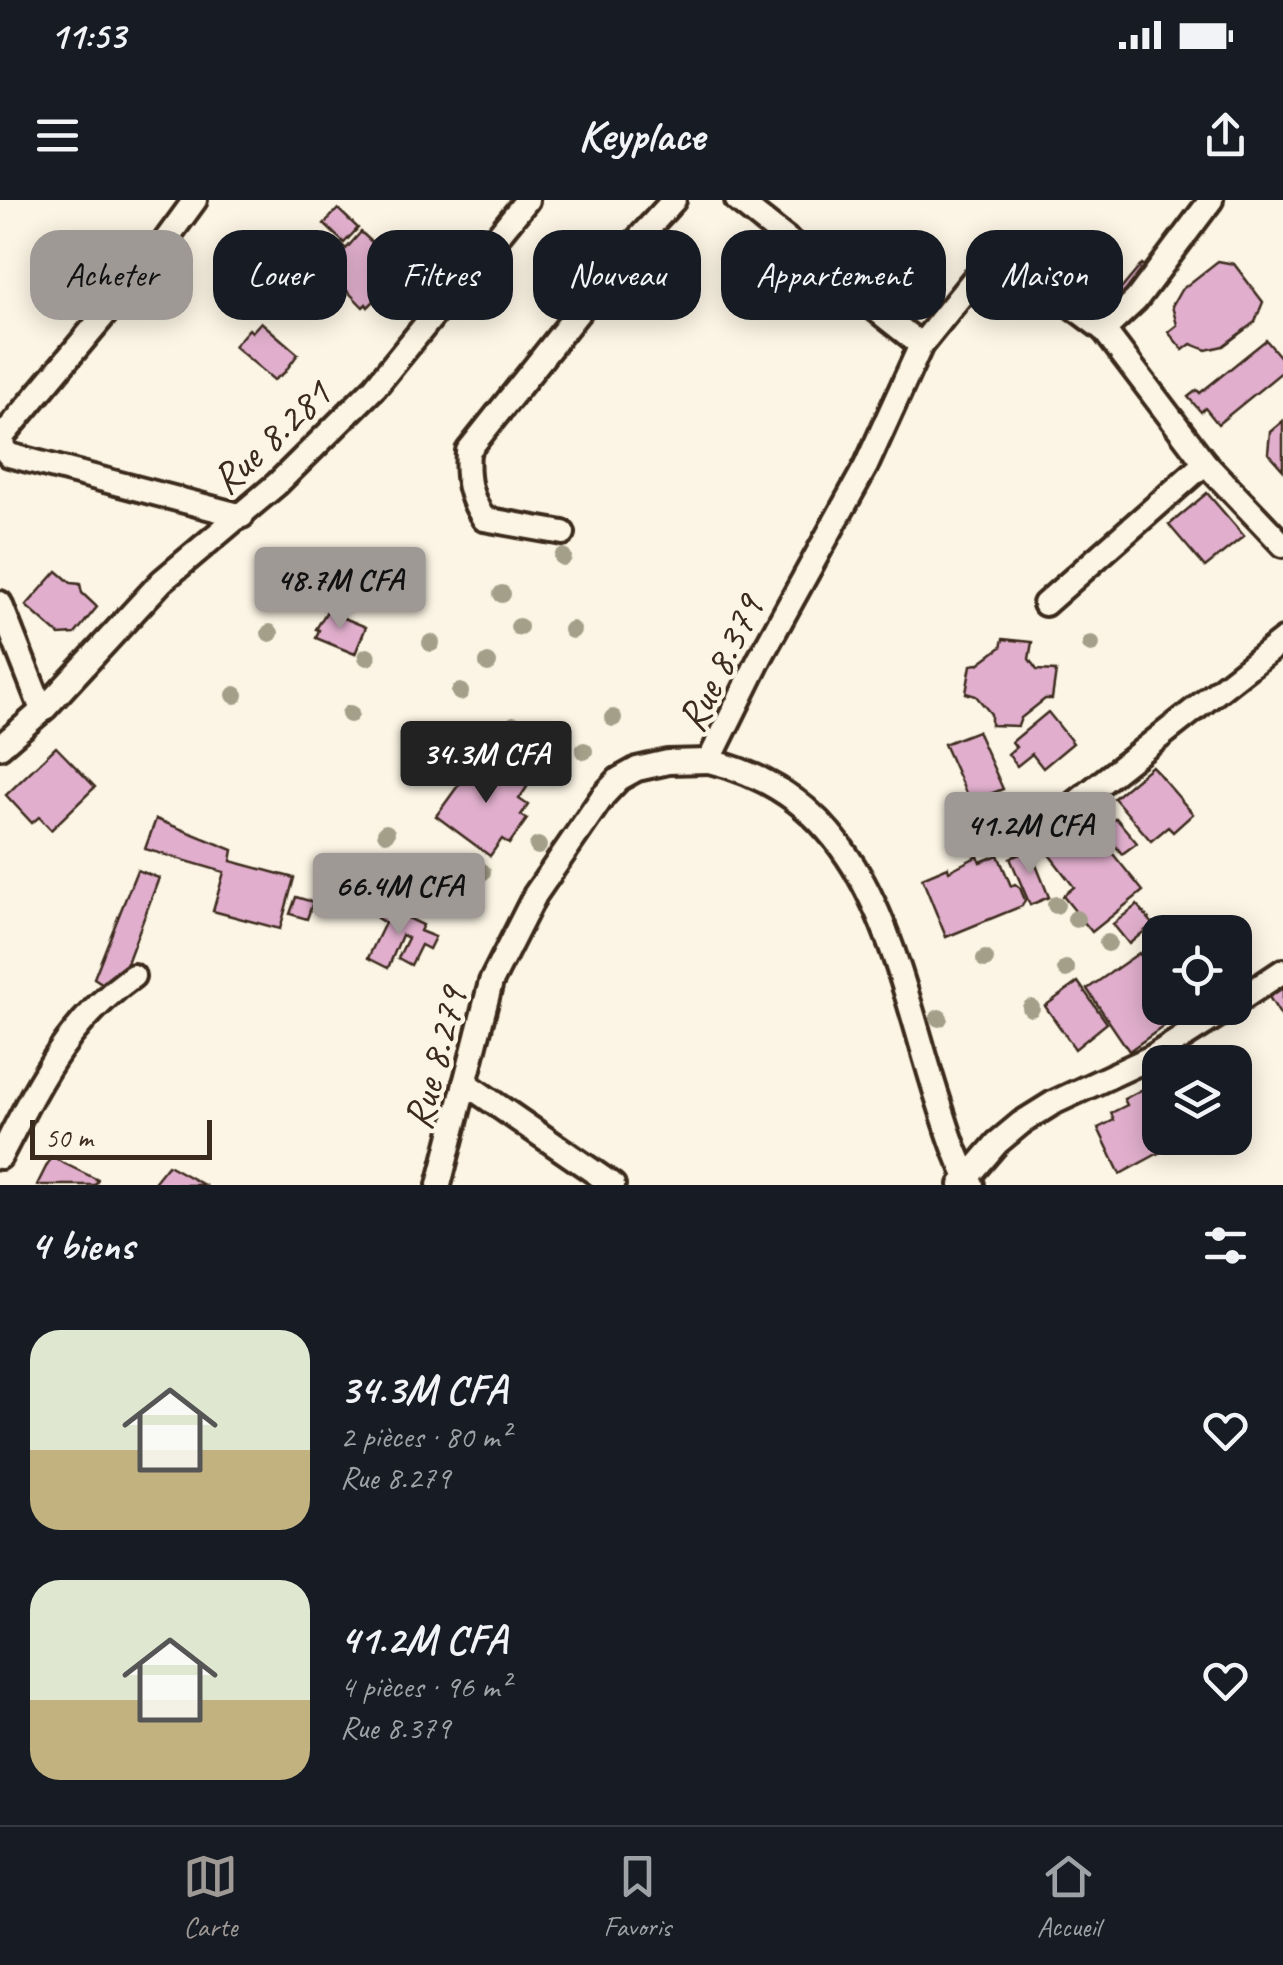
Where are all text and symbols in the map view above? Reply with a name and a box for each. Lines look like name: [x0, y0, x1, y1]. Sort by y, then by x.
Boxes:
text: 11:53: [50, 12, 125, 59]
text: Keyplace: [578, 107, 705, 164]
icon: menu: [30, 108, 85, 163]
icon: share: [1198, 108, 1253, 163]
chip: Acheter: [30, 230, 193, 320]
chip: Louer: [213, 230, 347, 320]
chip: Filtres: [367, 230, 513, 320]
chip: Nouveau: [533, 230, 701, 320]
chip: Appartement: [721, 230, 946, 320]
chip: Maison: [966, 230, 1123, 320]
street label: Rue 8.281: [200, 367, 343, 506]
pin: 48.7M CFA: [226, 547, 454, 632]
text: 48.7M CFA: [277, 559, 403, 600]
street label: Rue 8.379: [665, 584, 777, 740]
pin: 34.3M CFA: [372, 721, 600, 806]
text: 34.3M CFA: [423, 733, 549, 774]
pin: 41.2M CFA: [916, 792, 1144, 877]
text: 41.2M CFA: [967, 804, 1093, 845]
pin: 66.4M CFA: [285, 853, 513, 938]
text: 66.4M CFA: [335, 865, 463, 906]
map controls: [1142, 915, 1252, 1155]
button: locate: [1142, 915, 1252, 1025]
street label: Rue 8.279: [391, 979, 481, 1135]
button: layers: [1142, 1045, 1252, 1155]
scale bar: [30, 1115, 212, 1160]
text: 50 m: [45, 1120, 93, 1155]
icon: filters: [1198, 1218, 1253, 1273]
text: 4 biens: [30, 1219, 134, 1272]
text: 34.3M CFA: [340, 1363, 507, 1416]
icon: home: [110, 1370, 230, 1490]
icon: heart: [1198, 1403, 1253, 1458]
text: 2 pièces · 80 m²: [340, 1416, 509, 1457]
text: Rue 8.279: [340, 1457, 450, 1498]
text: 41.2M CFA: [340, 1613, 507, 1666]
icon: home: [110, 1620, 230, 1740]
icon: heart: [1198, 1653, 1253, 1708]
text: 4 pièces · 96 m²: [340, 1666, 509, 1707]
text: Rue 8.379: [340, 1707, 450, 1748]
tab: Carte: [183, 1849, 238, 1944]
tab: Favoris: [604, 1849, 671, 1944]
tab: Accueil: [1037, 1849, 1100, 1944]

